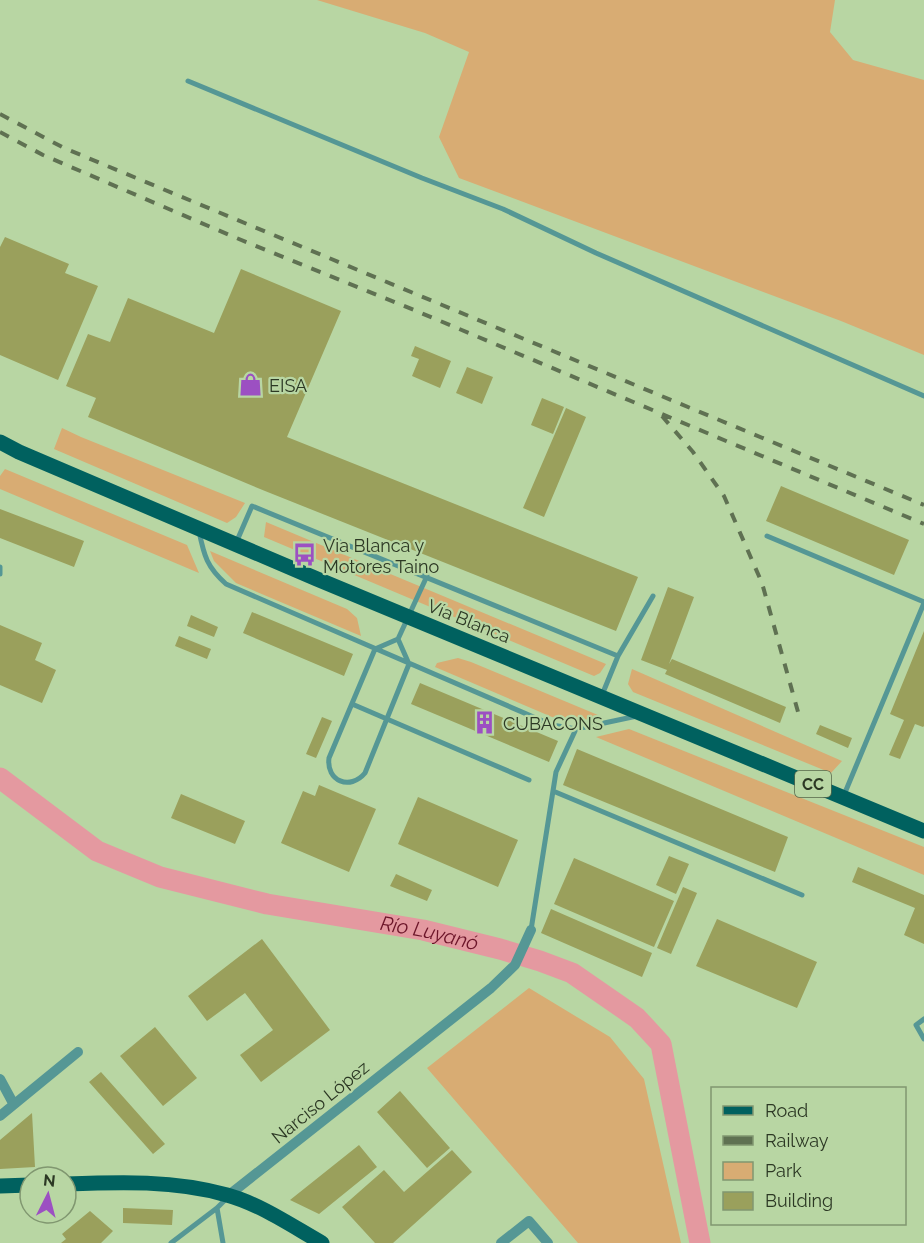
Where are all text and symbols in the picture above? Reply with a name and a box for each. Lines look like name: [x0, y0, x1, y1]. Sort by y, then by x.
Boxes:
shop icon: EISA: [238, 372, 264, 398]
place label: EISA: [269, 375, 307, 396]
place label: Via Blanca y Motores Taino: [323, 535, 439, 577]
bus stop icon: Via Blanca y Motores Taino: [292, 542, 318, 568]
street label: Vía Blanca: [425, 595, 513, 647]
building icon: CUBACONS: [472, 710, 498, 736]
place label: CUBACONS: [503, 713, 603, 734]
road number: CC: [795, 771, 831, 797]
water label: Río Luyanó: [379, 911, 481, 955]
street label: Narciso López: [267, 1056, 373, 1148]
legend: [711, 1087, 906, 1225]
text: Road: [765, 1100, 808, 1121]
text: Railway: [765, 1130, 829, 1151]
text: Park: [765, 1160, 802, 1181]
north arrow: [18, 1165, 78, 1225]
text: N: [42, 1170, 57, 1191]
text: Building: [765, 1190, 833, 1211]

